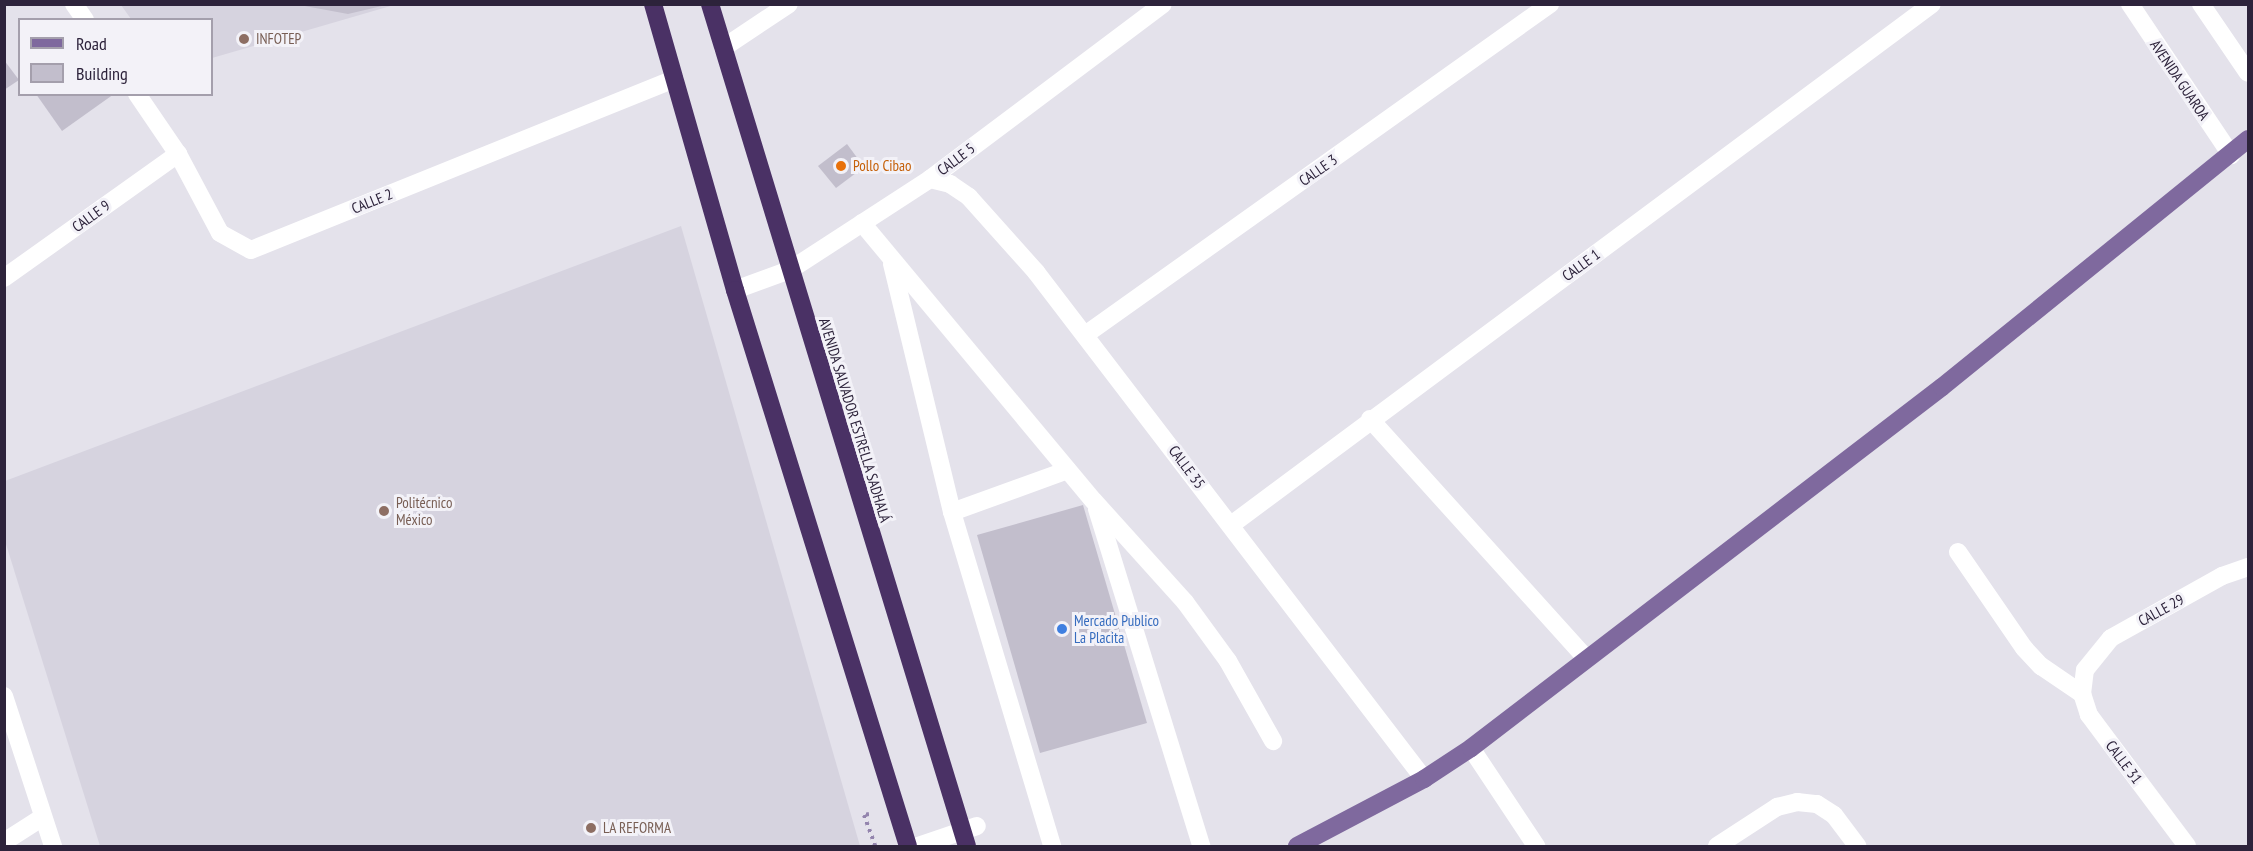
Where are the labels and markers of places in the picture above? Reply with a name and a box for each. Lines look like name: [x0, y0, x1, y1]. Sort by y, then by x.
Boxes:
place label: INFOTEP: [256, 30, 301, 48]
marker: INFOTEP: [237, 32, 251, 46]
place label: Pollo Cibao: [853, 157, 912, 175]
marker: Pollo Cibao: [834, 159, 848, 173]
place label: Politécnico México: [396, 493, 452, 528]
marker: Politécnico México: [377, 504, 391, 518]
place label: Mercado Publico La Placita: [1074, 611, 1159, 646]
marker: Mercado Publico La Placita: [1055, 622, 1069, 636]
place label: LA REFORMA: [603, 819, 672, 837]
marker: LA REFORMA: [584, 821, 598, 835]

